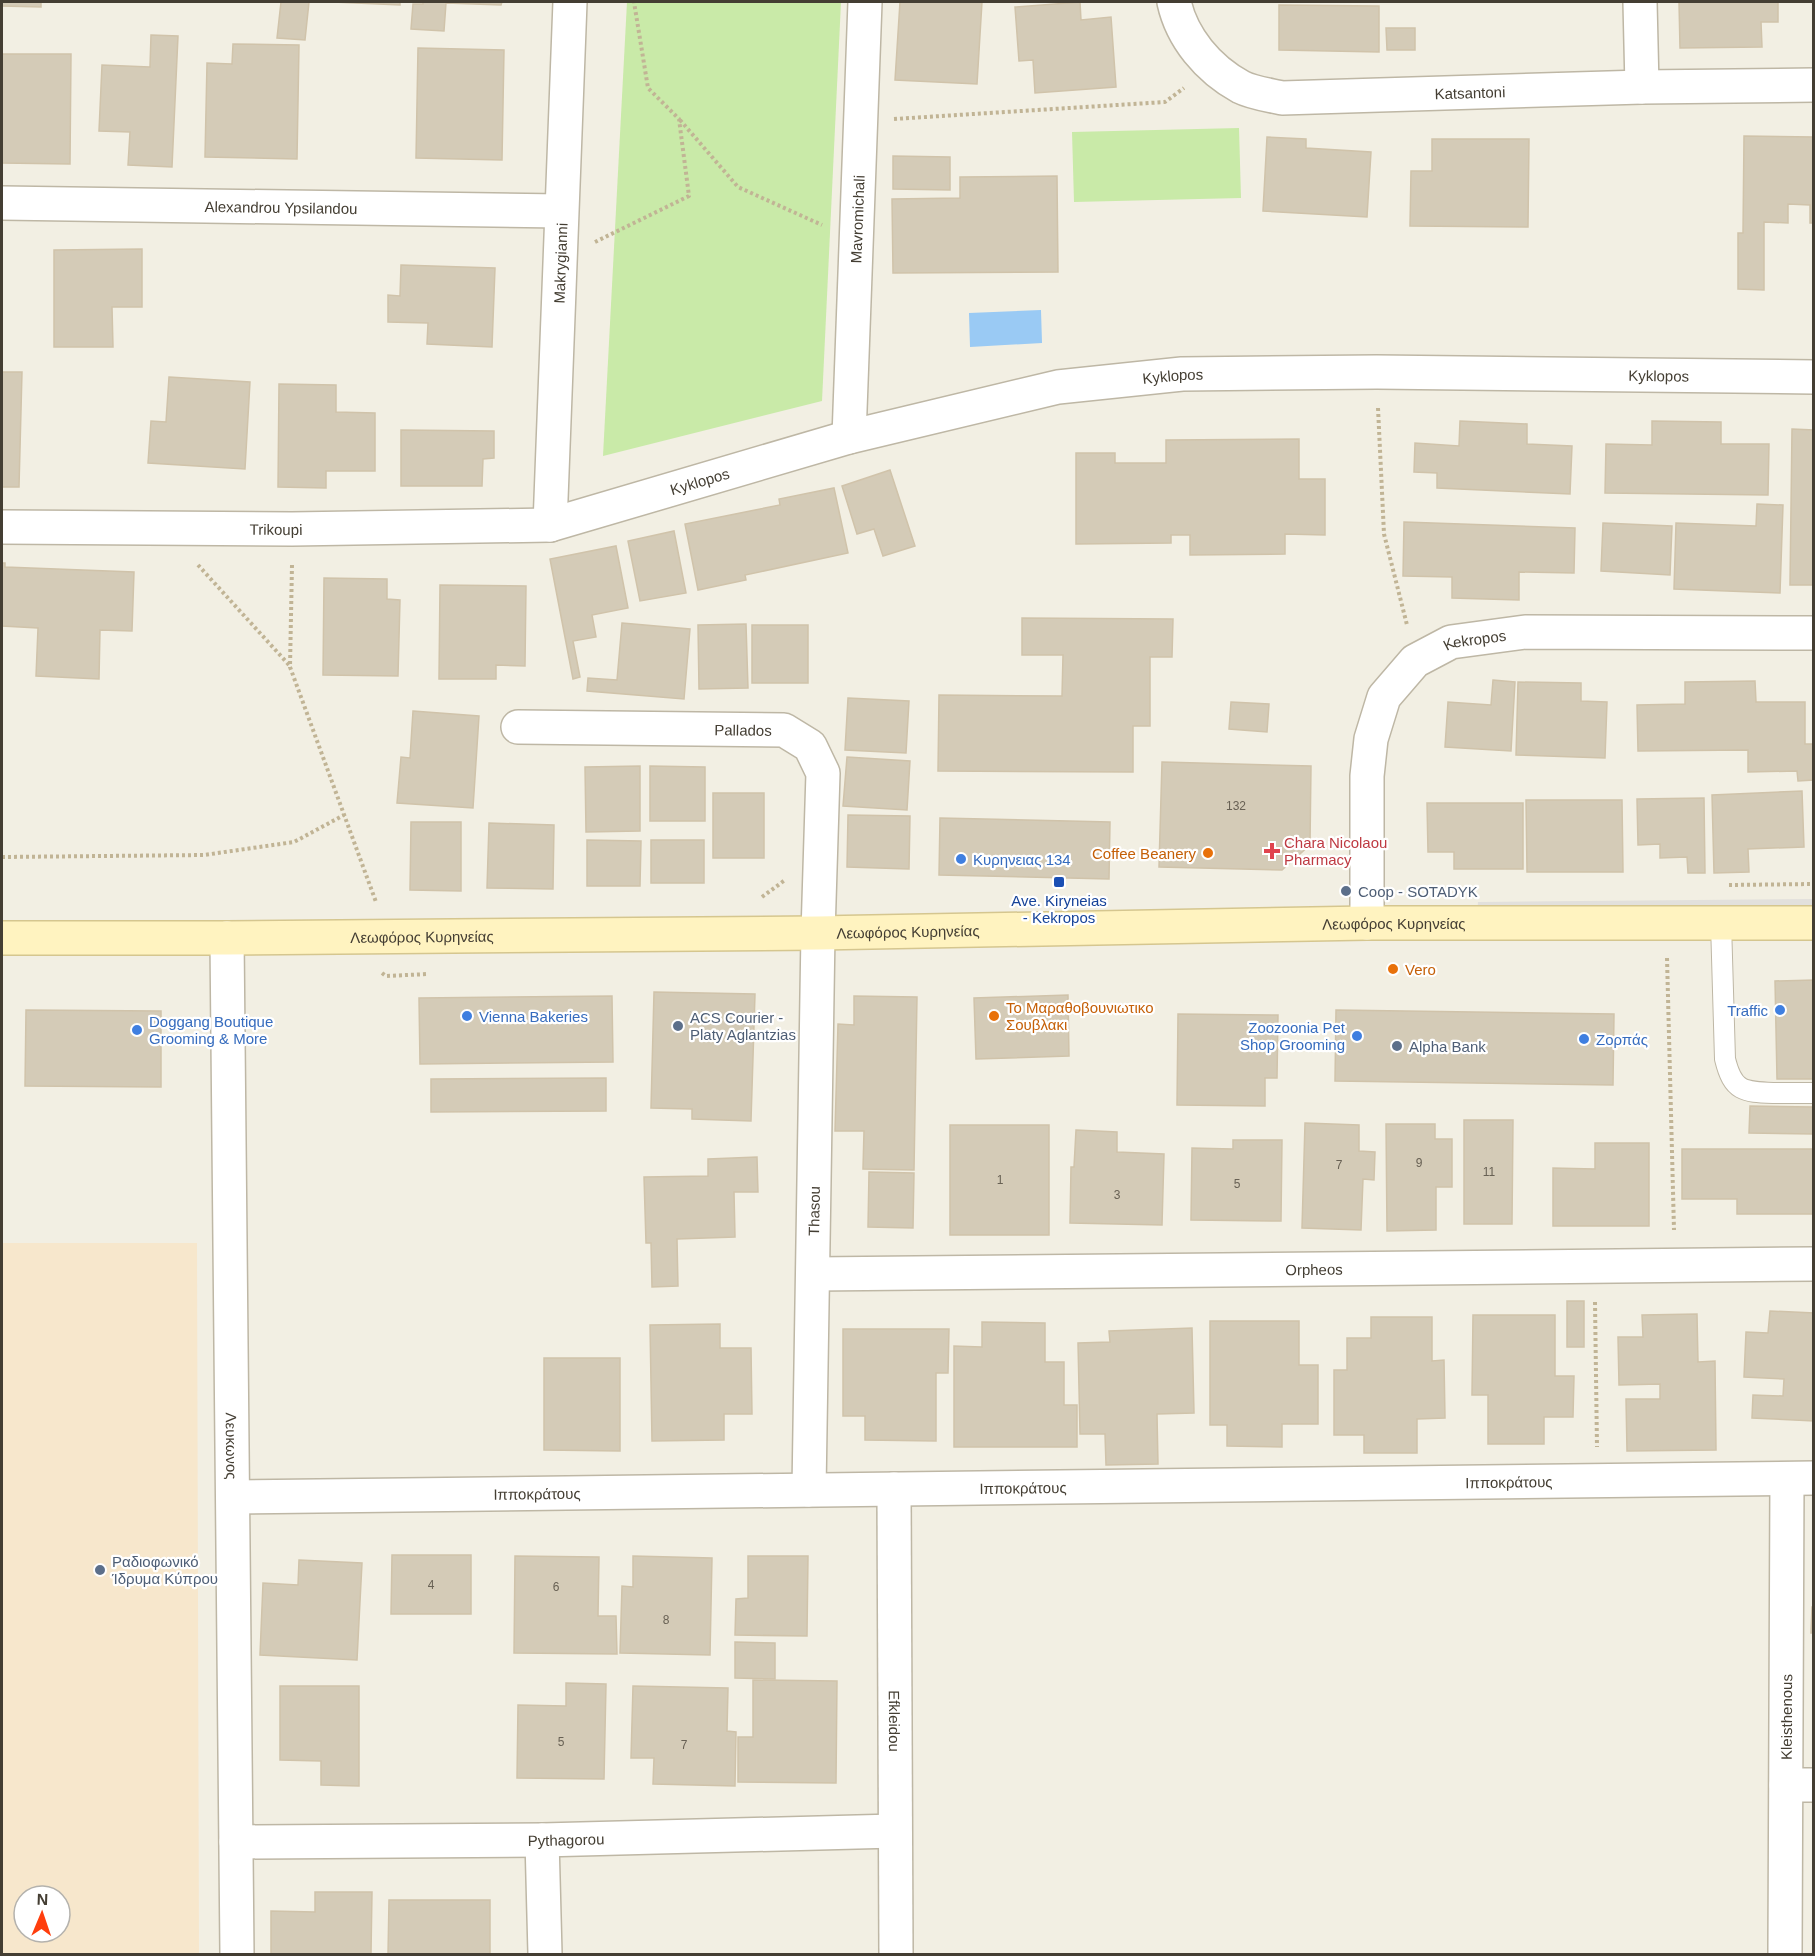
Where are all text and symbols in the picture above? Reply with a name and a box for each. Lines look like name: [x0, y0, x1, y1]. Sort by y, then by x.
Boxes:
street label: Katsantoni: [1434, 83, 1506, 102]
street label: Mavromichali: [847, 175, 867, 264]
street label: Alexandrou Ypsilandou: [204, 197, 358, 217]
street label: Makrygianni: [550, 222, 570, 304]
street label: Kyklopos: [1142, 365, 1203, 387]
street label: Kyklopos: [1628, 366, 1689, 384]
street label: Kyklopos: [668, 464, 731, 498]
street label: Trikoupi: [250, 520, 303, 538]
street label: Kekropos: [1440, 626, 1507, 653]
street label: Pallados: [714, 721, 772, 738]
house number: 132: [1226, 799, 1246, 813]
place label: Chara Nicolaou Pharmacy: [1284, 834, 1387, 868]
marker: Chara Nicolaou Pharmacy: [1265, 844, 1279, 858]
place label: Coffee Beanery: [1092, 845, 1196, 862]
marker: Coffee Beanery: [1201, 846, 1215, 860]
place label: Κυρηνειας 134: [973, 851, 1071, 868]
marker: Κυρηνειας 134: [954, 852, 968, 866]
marker: Ave. Kiryneias - Kekropos: [1052, 875, 1066, 889]
place label: Coop - SOTADYK: [1358, 883, 1478, 900]
marker: Coop - SOTADYK: [1339, 884, 1353, 898]
place label: Ave. Kiryneias - Kekropos: [1011, 892, 1107, 926]
street label: Λεωφόρος Κυρηνείας: [1322, 914, 1466, 932]
street label: Λεωφόρος Κυρηνείας: [836, 922, 980, 941]
street label: Λεωφόρος Κυρηνείας: [350, 927, 494, 945]
place label: Vero: [1405, 961, 1436, 978]
marker: Vero: [1386, 962, 1400, 976]
place label: Το Μαραθοβουνιωτικο Σουβλακι: [1006, 999, 1154, 1033]
place label: Traffic: [1727, 1002, 1768, 1019]
marker: Traffic: [1773, 1003, 1787, 1017]
place label: Vienna Bakeries: [479, 1008, 588, 1025]
marker: Vienna Bakeries: [460, 1009, 474, 1023]
place label: ACS Courier - Platy Aglantzias: [690, 1009, 796, 1043]
marker: Το Μαραθοβουνιωτικο Σουβλακι: [987, 1009, 1001, 1023]
place label: Doggang Boutique Grooming & More: [149, 1013, 273, 1047]
marker: ACS Courier - Platy Aglantzias: [671, 1019, 685, 1033]
place label: Zoozoonia Pet Shop Grooming: [1240, 1019, 1346, 1053]
marker: Doggang Boutique Grooming & More: [130, 1023, 144, 1037]
marker: Zoozoonia Pet Shop Grooming: [1350, 1029, 1364, 1043]
place label: Ζορπάς: [1596, 1031, 1648, 1048]
marker: Ζορπάς: [1577, 1032, 1591, 1046]
place label: Alpha Bank: [1409, 1038, 1486, 1055]
marker: Alpha Bank: [1390, 1039, 1404, 1053]
house number: 9: [1416, 1156, 1423, 1170]
house number: 7: [1336, 1158, 1343, 1172]
house number: 11: [1483, 1165, 1496, 1179]
house number: 1: [997, 1173, 1004, 1187]
house number: 5: [1234, 1177, 1241, 1191]
street label: Thasou: [805, 1186, 823, 1236]
house number: 3: [1114, 1188, 1121, 1202]
street label: Orpheos: [1285, 1260, 1343, 1278]
street label: Λευκωνος: [223, 1412, 241, 1480]
street label: Ιπποκράτους: [1465, 1473, 1553, 1491]
street label: Ιπποκράτους: [979, 1478, 1067, 1497]
street label: Ιπποκράτους: [493, 1484, 581, 1502]
place label: Ραδιοφωνικό Ίδρυμα Κύπρου: [111, 1553, 218, 1587]
marker: Ραδιοφωνικό Ίδρυμα Κύπρου: [93, 1563, 107, 1577]
house number: 4: [428, 1578, 435, 1592]
house number: 6: [553, 1580, 560, 1594]
house number: 8: [663, 1613, 670, 1627]
street label: Kleisthenous: [1777, 1674, 1795, 1760]
street label: Efkleidou: [886, 1690, 904, 1752]
house number: 5: [558, 1735, 565, 1749]
house number: 7: [681, 1738, 688, 1752]
street label: Pythagorou: [528, 1830, 605, 1849]
north arrow: [12, 1884, 72, 1944]
text: N: [36, 1891, 49, 1908]

